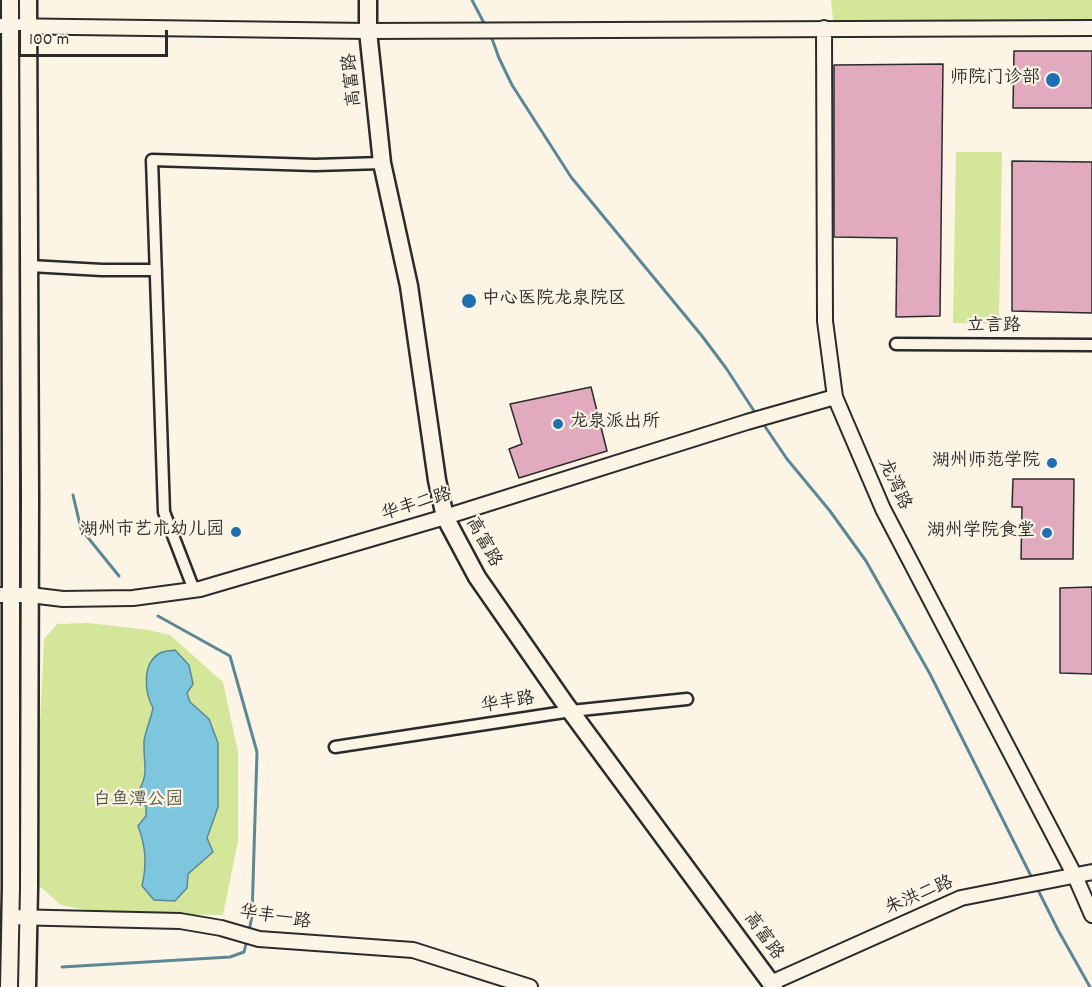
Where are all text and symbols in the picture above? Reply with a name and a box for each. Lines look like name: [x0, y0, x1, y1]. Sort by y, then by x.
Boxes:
scale bar: [21, 18, 171, 56]
text: 100 m: [29, 28, 69, 53]
street label: 高富路: [340, 52, 368, 108]
place label: 师院门诊部: [950, 69, 1040, 91]
marker: 师院门诊部: [1044, 71, 1062, 89]
place label: 中心医院龙泉院区: [482, 290, 626, 312]
marker: 中心医院龙泉院区: [460, 292, 478, 310]
street label: 立言路: [967, 317, 1021, 339]
place label: 龙泉派出所: [570, 413, 660, 435]
marker: 龙泉派出所: [551, 417, 565, 431]
place label: 湖州师范学院: [932, 452, 1040, 474]
street label: 龙湾路: [872, 456, 914, 514]
marker: 湖州师范学院: [1045, 456, 1059, 470]
street label: 华丰二路: [379, 485, 455, 527]
street label: 高富路: [459, 514, 505, 572]
place label: 湖州市艺术幼儿园: [80, 521, 224, 543]
place label: 湖州学院食堂: [927, 522, 1035, 544]
marker: 湖州市艺术幼儿园: [229, 525, 243, 539]
marker: 湖州学院食堂: [1040, 526, 1054, 540]
street label: 华丰路: [480, 689, 536, 719]
park label: 白鱼潭公园: [93, 791, 183, 813]
street label: 朱洪二路: [883, 873, 957, 921]
street label: 华丰一路: [238, 903, 312, 935]
street label: 高富路: [737, 909, 787, 965]

